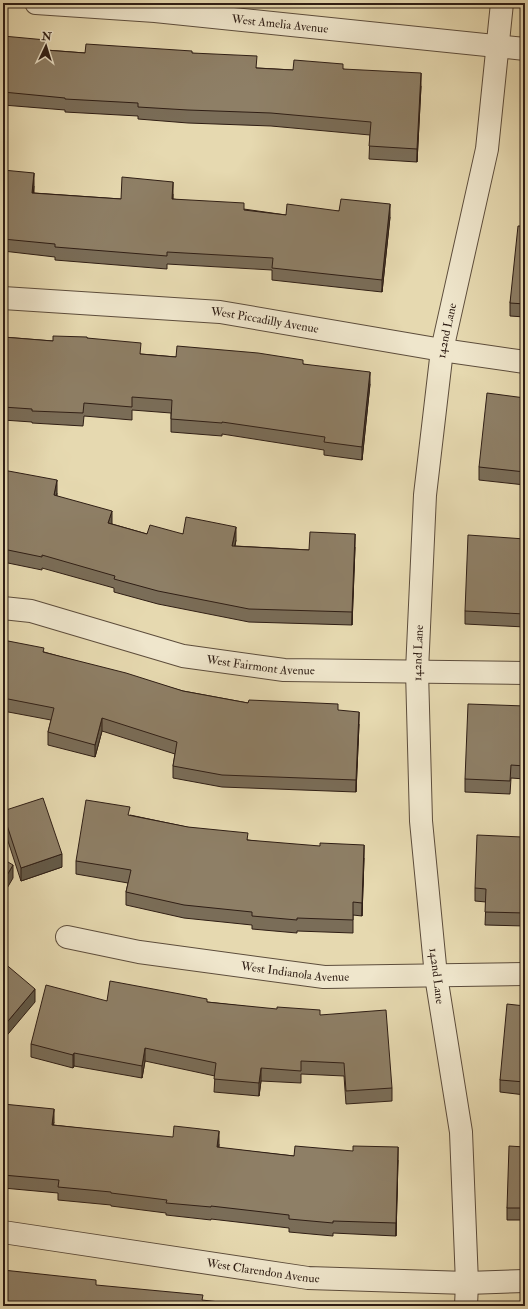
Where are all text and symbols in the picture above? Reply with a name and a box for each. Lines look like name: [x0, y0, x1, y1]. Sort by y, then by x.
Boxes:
street label: West Amelia Avenue: [230, 12, 329, 37]
north arrow: [26, 26, 66, 66]
text: N: [40, 30, 53, 43]
street label: 142nd Lane: [434, 302, 460, 359]
street label: West Piccadilly Avenue: [209, 304, 320, 337]
street label: 142nd Lane: [410, 624, 427, 681]
street label: West Fairmont Avenue: [205, 652, 315, 678]
street label: 142nd Lane: [426, 947, 447, 1005]
street label: West Indianola Avenue: [239, 959, 349, 985]
street label: West Clarendon Avenue: [204, 1256, 320, 1286]

